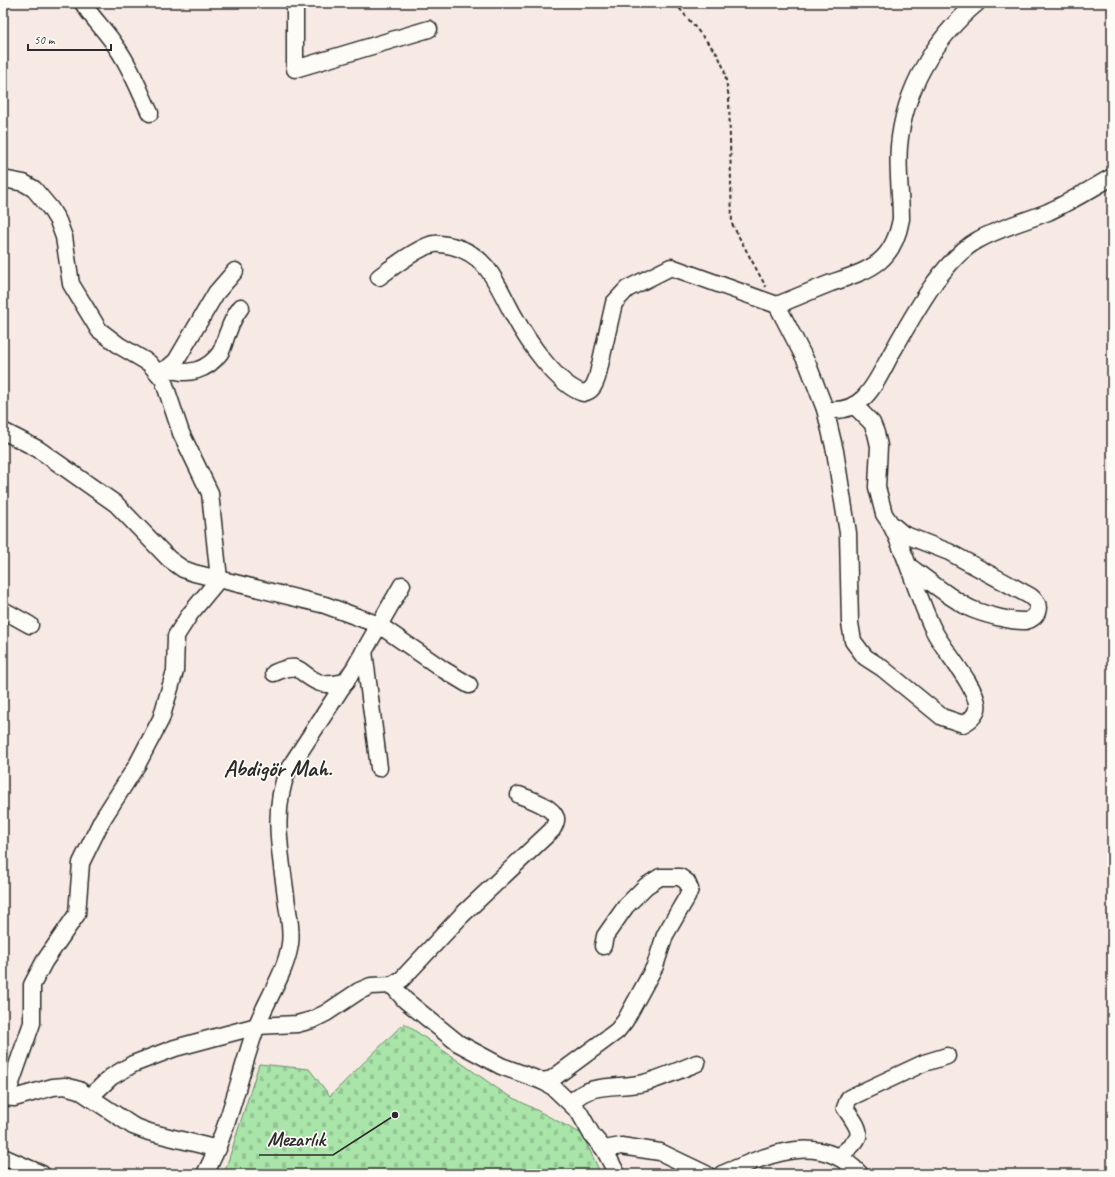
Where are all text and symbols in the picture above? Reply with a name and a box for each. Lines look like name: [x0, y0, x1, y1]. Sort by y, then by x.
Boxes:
scale bar: [28, 26, 111, 52]
text: 50 m: [34, 32, 56, 48]
district label: Abdigör Mah.: [224, 754, 333, 783]
callout: Mezarlık: [259, 1123, 333, 1155]
text: Mezarlık: [267, 1127, 327, 1152]

